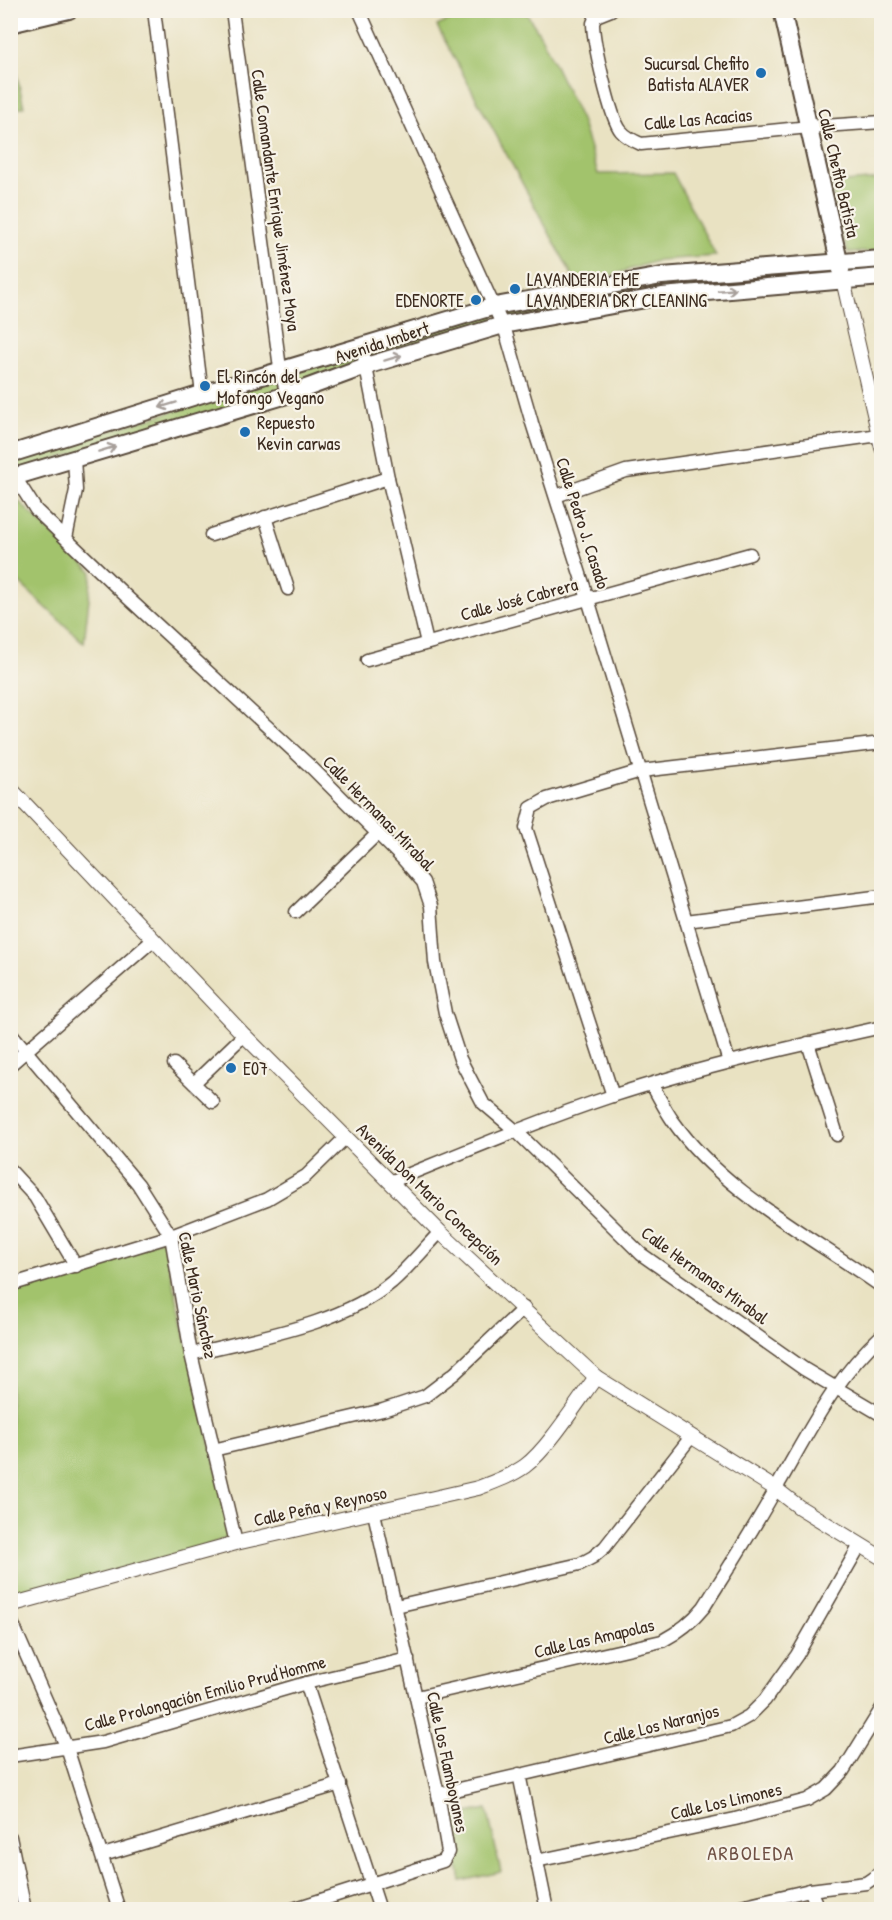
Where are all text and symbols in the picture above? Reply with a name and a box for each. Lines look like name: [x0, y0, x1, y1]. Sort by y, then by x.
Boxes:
place label: Sucursal Chefito Batista ALAVER: [644, 51, 749, 97]
marker: Sucursal Chefito Batista ALAVER: [754, 66, 768, 80]
street label: Calle Comandante Enrique Jiménez Moya: [245, 68, 307, 332]
street label: Calle Las Acacias: [643, 102, 753, 136]
street label: Calle Chefito Batista: [812, 106, 866, 240]
place label: LAVANDERIA EME LAVANDERIA DRY CLEANING: [527, 267, 707, 313]
marker: LAVANDERIA EME LAVANDERIA DRY CLEANING: [508, 282, 522, 296]
one-way arrow: [716, 284, 736, 295]
place label: EDENORTE: [395, 288, 464, 313]
marker: EDENORTE: [469, 293, 483, 307]
street label: Avenida Imbert: [332, 315, 433, 369]
one-way arrow: [383, 352, 402, 363]
place label: El Rincón del Mofongo Vegano: [217, 364, 324, 410]
marker: El Rincón del Mofongo Vegano: [198, 379, 212, 393]
one-way arrow: [159, 400, 178, 411]
place label: Repuesto Kevin carwas: [257, 410, 340, 456]
marker: Repuesto Kevin carwas: [238, 425, 252, 439]
one-way arrow: [97, 443, 116, 454]
street label: Calle Pedro J. Casado: [550, 454, 616, 592]
street label: Calle José Cabrera: [458, 571, 580, 627]
street label: Calle Hermanas Mirabal: [317, 750, 441, 877]
place label: E07: [243, 1056, 268, 1081]
marker: E07: [224, 1061, 238, 1075]
street label: Avenida Don Mario Concepción: [351, 1117, 509, 1271]
street label: Calle Hermanas Mirabal: [636, 1220, 774, 1330]
street label: Calle Mario Sánchez: [172, 1229, 224, 1361]
street label: Calle Peña y Reynoso: [251, 1480, 389, 1532]
street label: Calle Las Amapolas: [531, 1612, 657, 1664]
street label: Calle Prolongación Emilio Prud'Homme: [81, 1649, 329, 1737]
street label: Calle Los Flamboyanes: [421, 1689, 475, 1835]
street label: Calle Los Naranjos: [601, 1698, 721, 1750]
street label: Calle Los Limones: [668, 1776, 784, 1826]
district label: ARBOLEDA: [707, 1839, 795, 1866]

